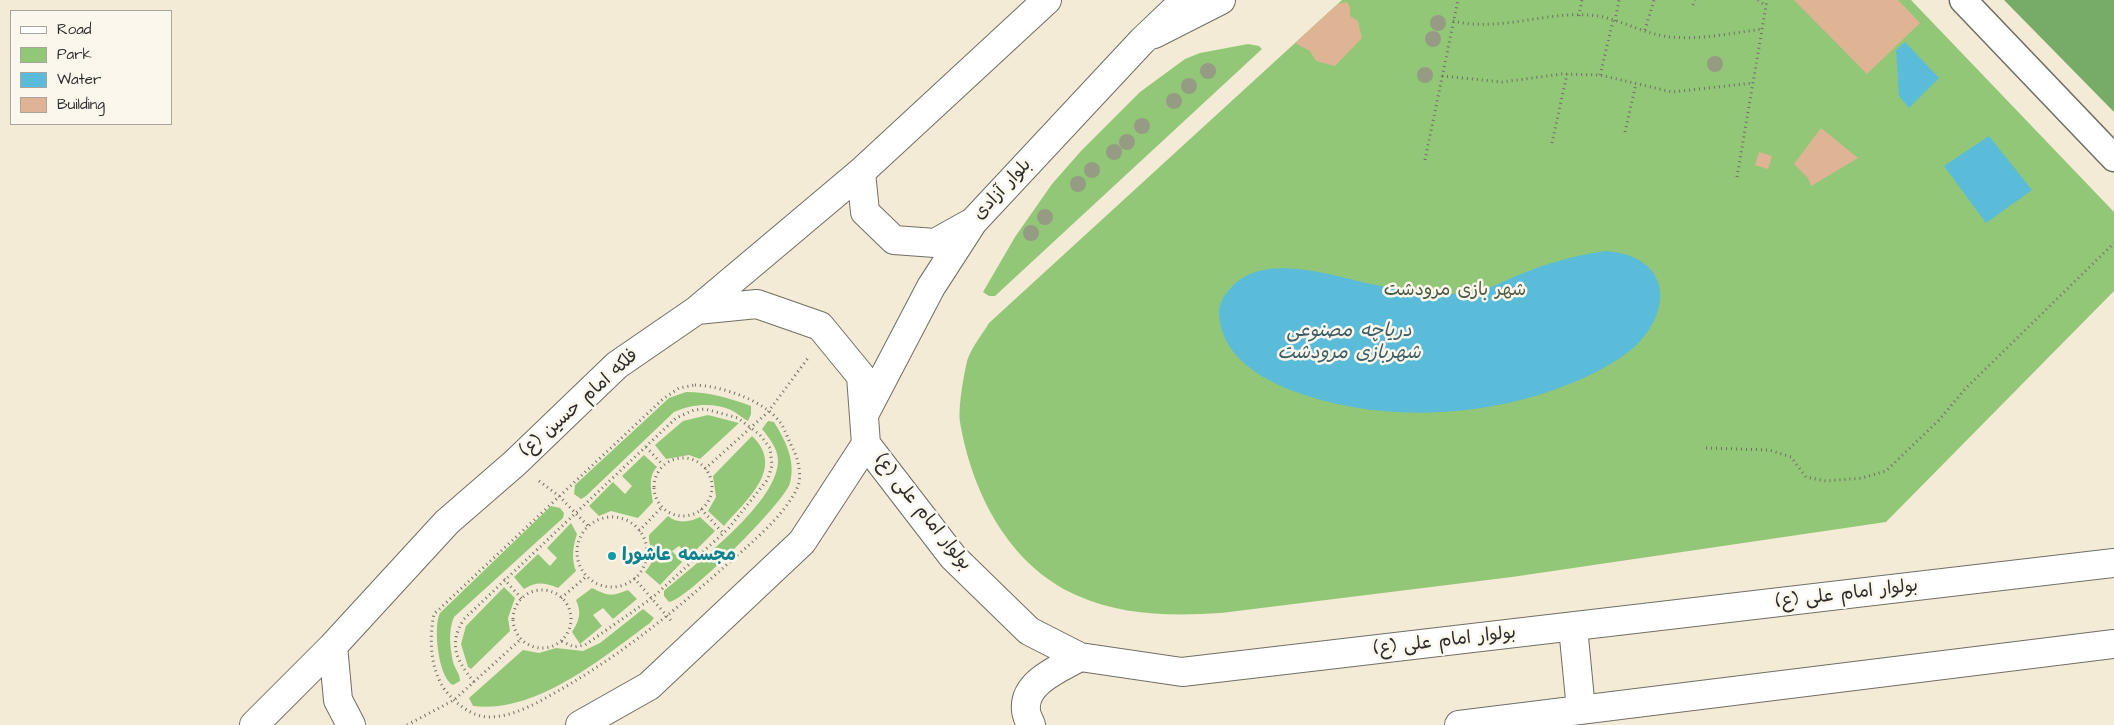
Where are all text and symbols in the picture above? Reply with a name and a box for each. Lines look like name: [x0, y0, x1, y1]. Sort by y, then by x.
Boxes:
legend: [10, 10, 172, 125]
text: Road: [57, 19, 91, 40]
text: Park: [57, 44, 92, 65]
text: Water: [57, 69, 101, 90]
text: Building: [57, 94, 105, 115]
street label: بلوار آزادی: [969, 155, 1037, 225]
park label: شهر بازی مرودشت: [1384, 280, 1526, 302]
water label: دریاچه مصنوعی شهربازی مرودشت: [1277, 321, 1421, 365]
street label: فلکه امام حسین (ع): [517, 345, 643, 463]
street label: بولوار امام علی (ع): [869, 451, 975, 575]
place label: مجسمه عاشورا: [622, 545, 736, 567]
marker: مجسمه عاشورا: [606, 550, 618, 562]
street label: بولوار امام علی (ع): [1775, 576, 1919, 614]
street label: بولوار امام علی (ع): [1373, 623, 1517, 661]

